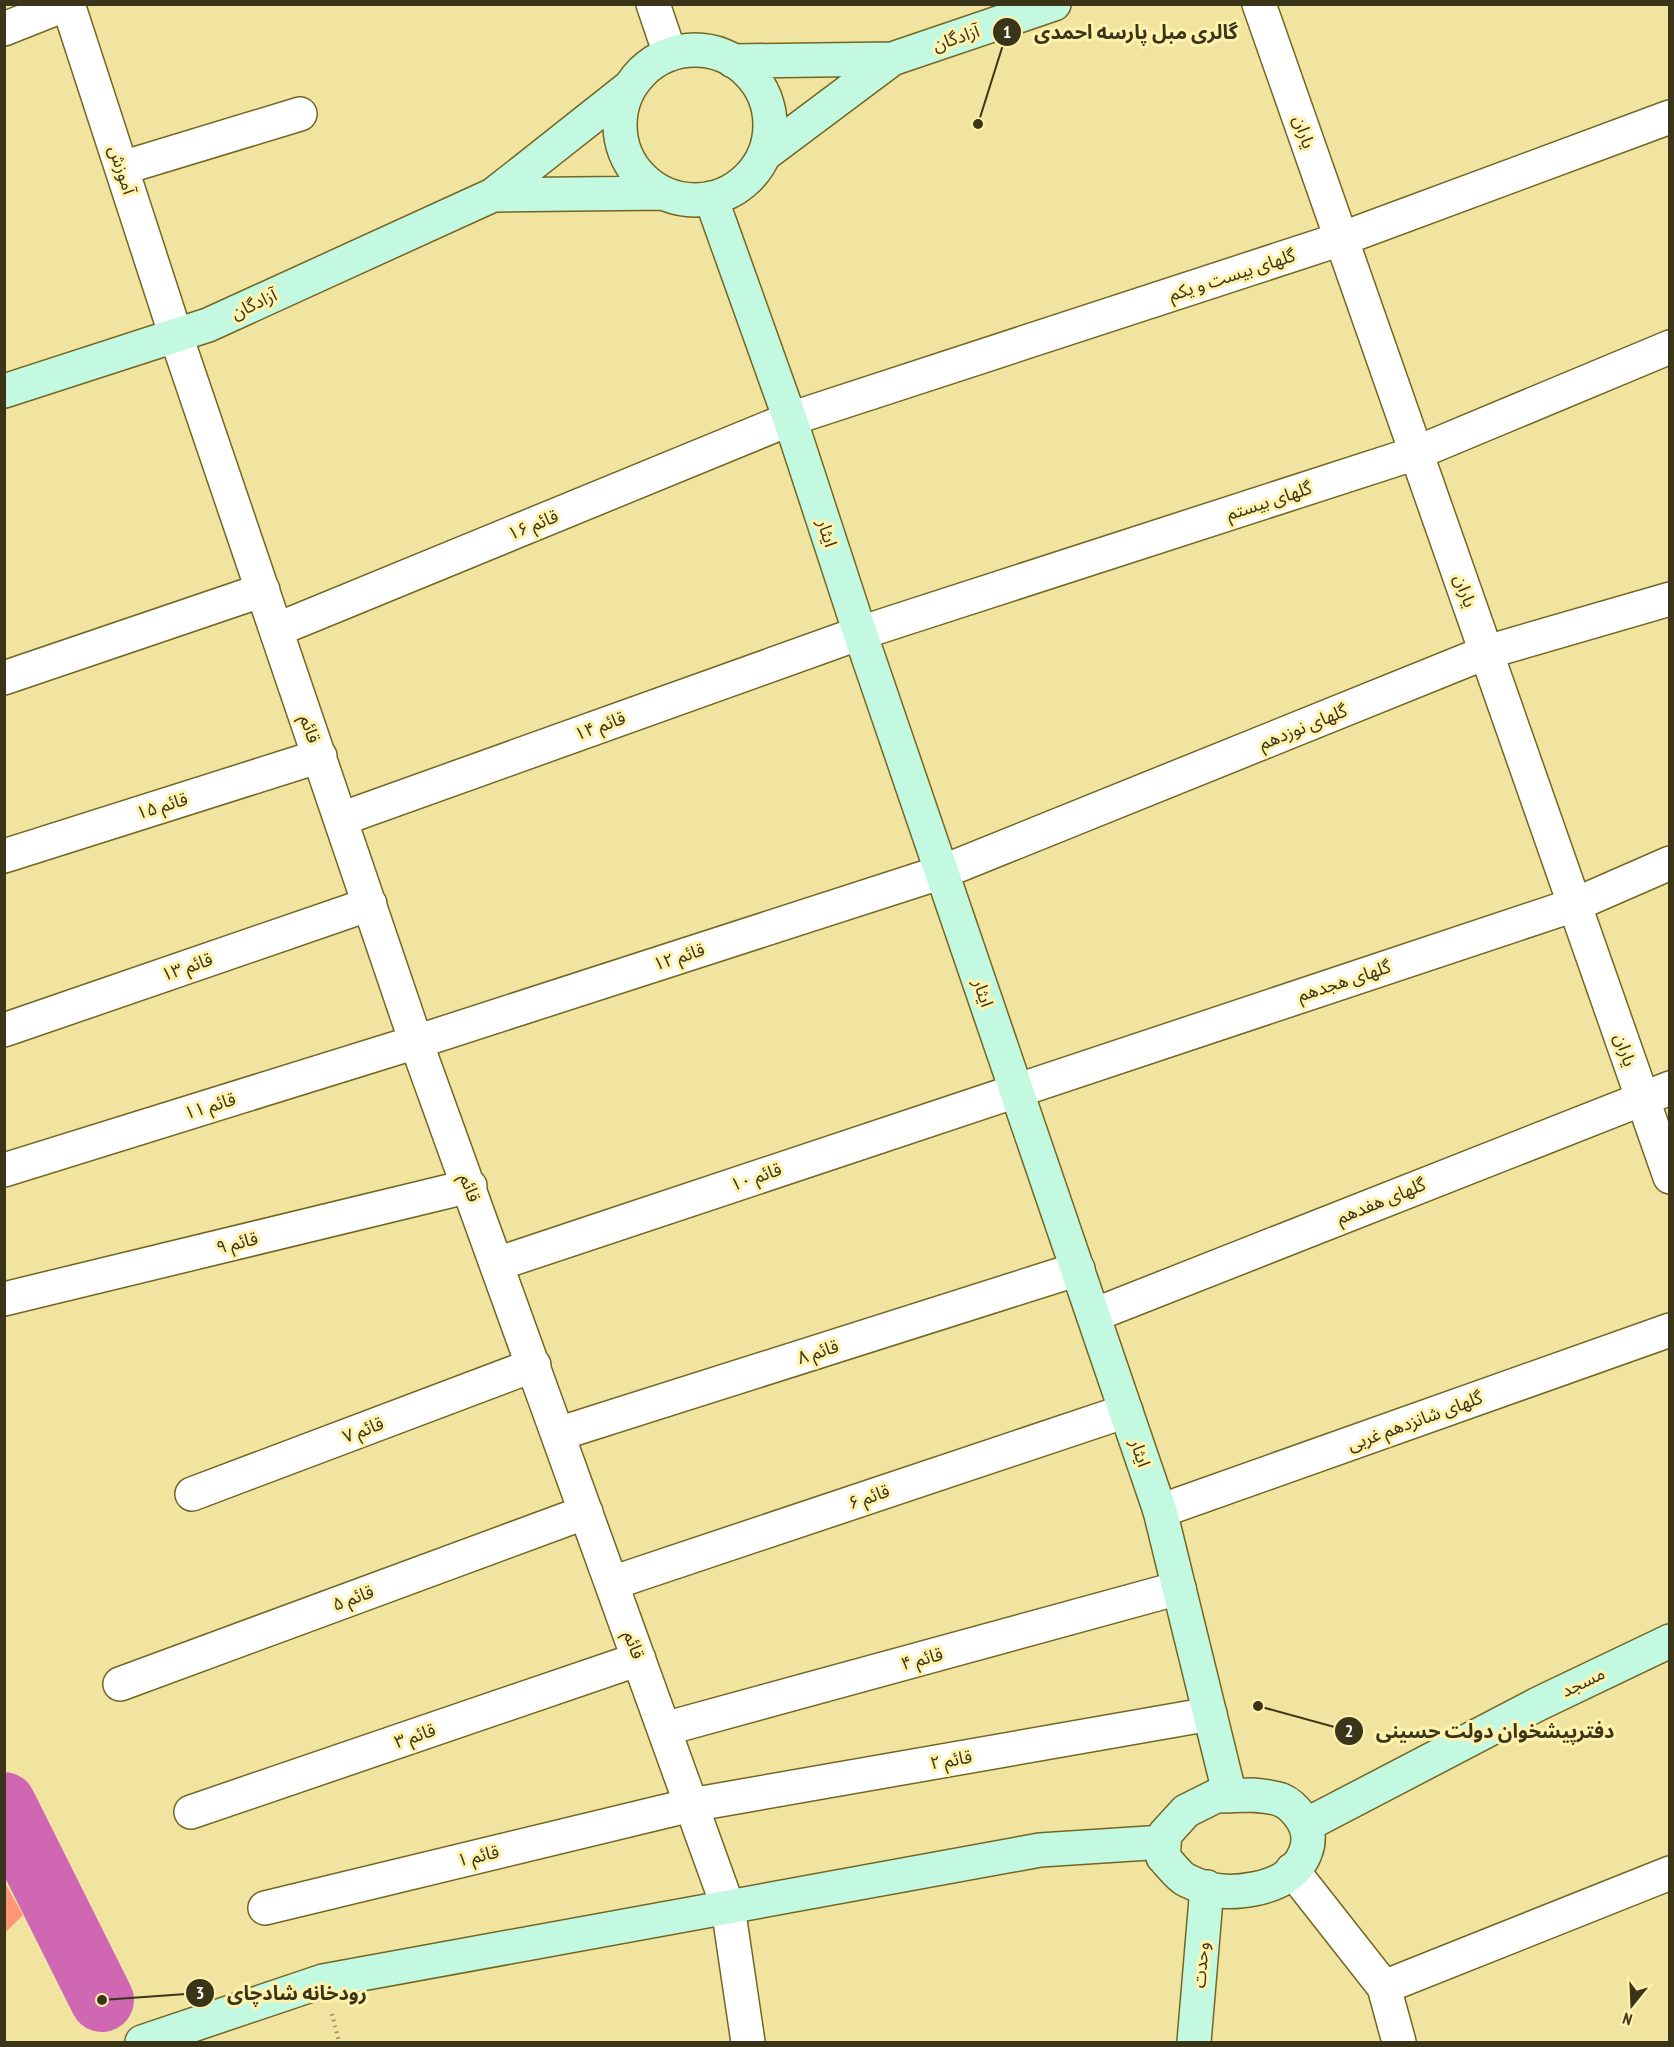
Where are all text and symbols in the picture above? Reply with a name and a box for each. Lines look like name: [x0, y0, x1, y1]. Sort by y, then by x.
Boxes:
callout: گالری مبل پارسه احمدی: [992, 13, 1250, 51]
street label: آزادگان: [929, 19, 983, 56]
text: گالری مبل پارسه احمدی: [1034, 19, 1239, 46]
text: 1: [1003, 20, 1011, 43]
street label: یاران: [1288, 112, 1321, 151]
street label: آموزش: [104, 143, 141, 198]
street label: گلهای بیست و یکم: [1166, 243, 1299, 308]
street label: آزادگان: [227, 283, 281, 324]
street label: گلهای بیستم: [1223, 476, 1316, 527]
street label: قائم ۱۶: [504, 504, 562, 547]
street label: ایثار: [812, 515, 843, 550]
street label: یاران: [1449, 571, 1482, 610]
street label: گلهای نوزدهم: [1255, 698, 1352, 756]
street label: قائم ۱۴: [571, 706, 629, 747]
street label: قائم: [293, 712, 326, 747]
street label: قائم ۱۵: [133, 787, 191, 826]
street label: قائم ۱۲: [650, 937, 708, 977]
street label: قائم ۱۳: [158, 947, 216, 988]
street label: گلهای هجدهم: [1294, 954, 1394, 1008]
street label: ایثار: [968, 975, 999, 1010]
street label: یاران: [1609, 1030, 1642, 1069]
street label: قائم ۱۱: [181, 1087, 239, 1126]
street label: قائم ۱۰: [727, 1157, 785, 1198]
street label: قائم: [453, 1171, 486, 1206]
street label: گلهای هفدهم: [1333, 1172, 1430, 1231]
street label: قائم ۹: [214, 1226, 261, 1261]
street label: قائم ۸: [794, 1334, 842, 1371]
street label: گلهای شانزدهم غربی: [1344, 1385, 1487, 1458]
street label: قائم ۷: [339, 1411, 387, 1450]
street label: ایثار: [1125, 1435, 1156, 1470]
street label: قائم ۶: [845, 1479, 893, 1516]
street label: قائم ۵: [329, 1579, 377, 1617]
street label: قائم: [617, 1628, 650, 1663]
street label: قائم ۴: [898, 1642, 946, 1677]
street label: مسجد: [1557, 1661, 1608, 1702]
callout: دفترپیشخوان دولت حسینی: [1334, 1712, 1627, 1750]
street label: قائم ۳: [391, 1718, 439, 1755]
text: دفترپیشخوان دولت حسینی: [1376, 1718, 1614, 1745]
text: 2: [1345, 1719, 1353, 1742]
street label: قائم ۲: [928, 1745, 974, 1776]
street label: قائم ۱: [455, 1840, 502, 1873]
street label: وحدت: [1187, 1941, 1214, 1989]
callout: رودخانه شادچای: [185, 1974, 379, 2012]
north arrow: [1602, 1975, 1662, 2035]
text: رودخانه شادچای: [227, 1980, 367, 2007]
text: 3: [196, 1981, 204, 2004]
text: N: [1620, 2008, 1635, 2030]

